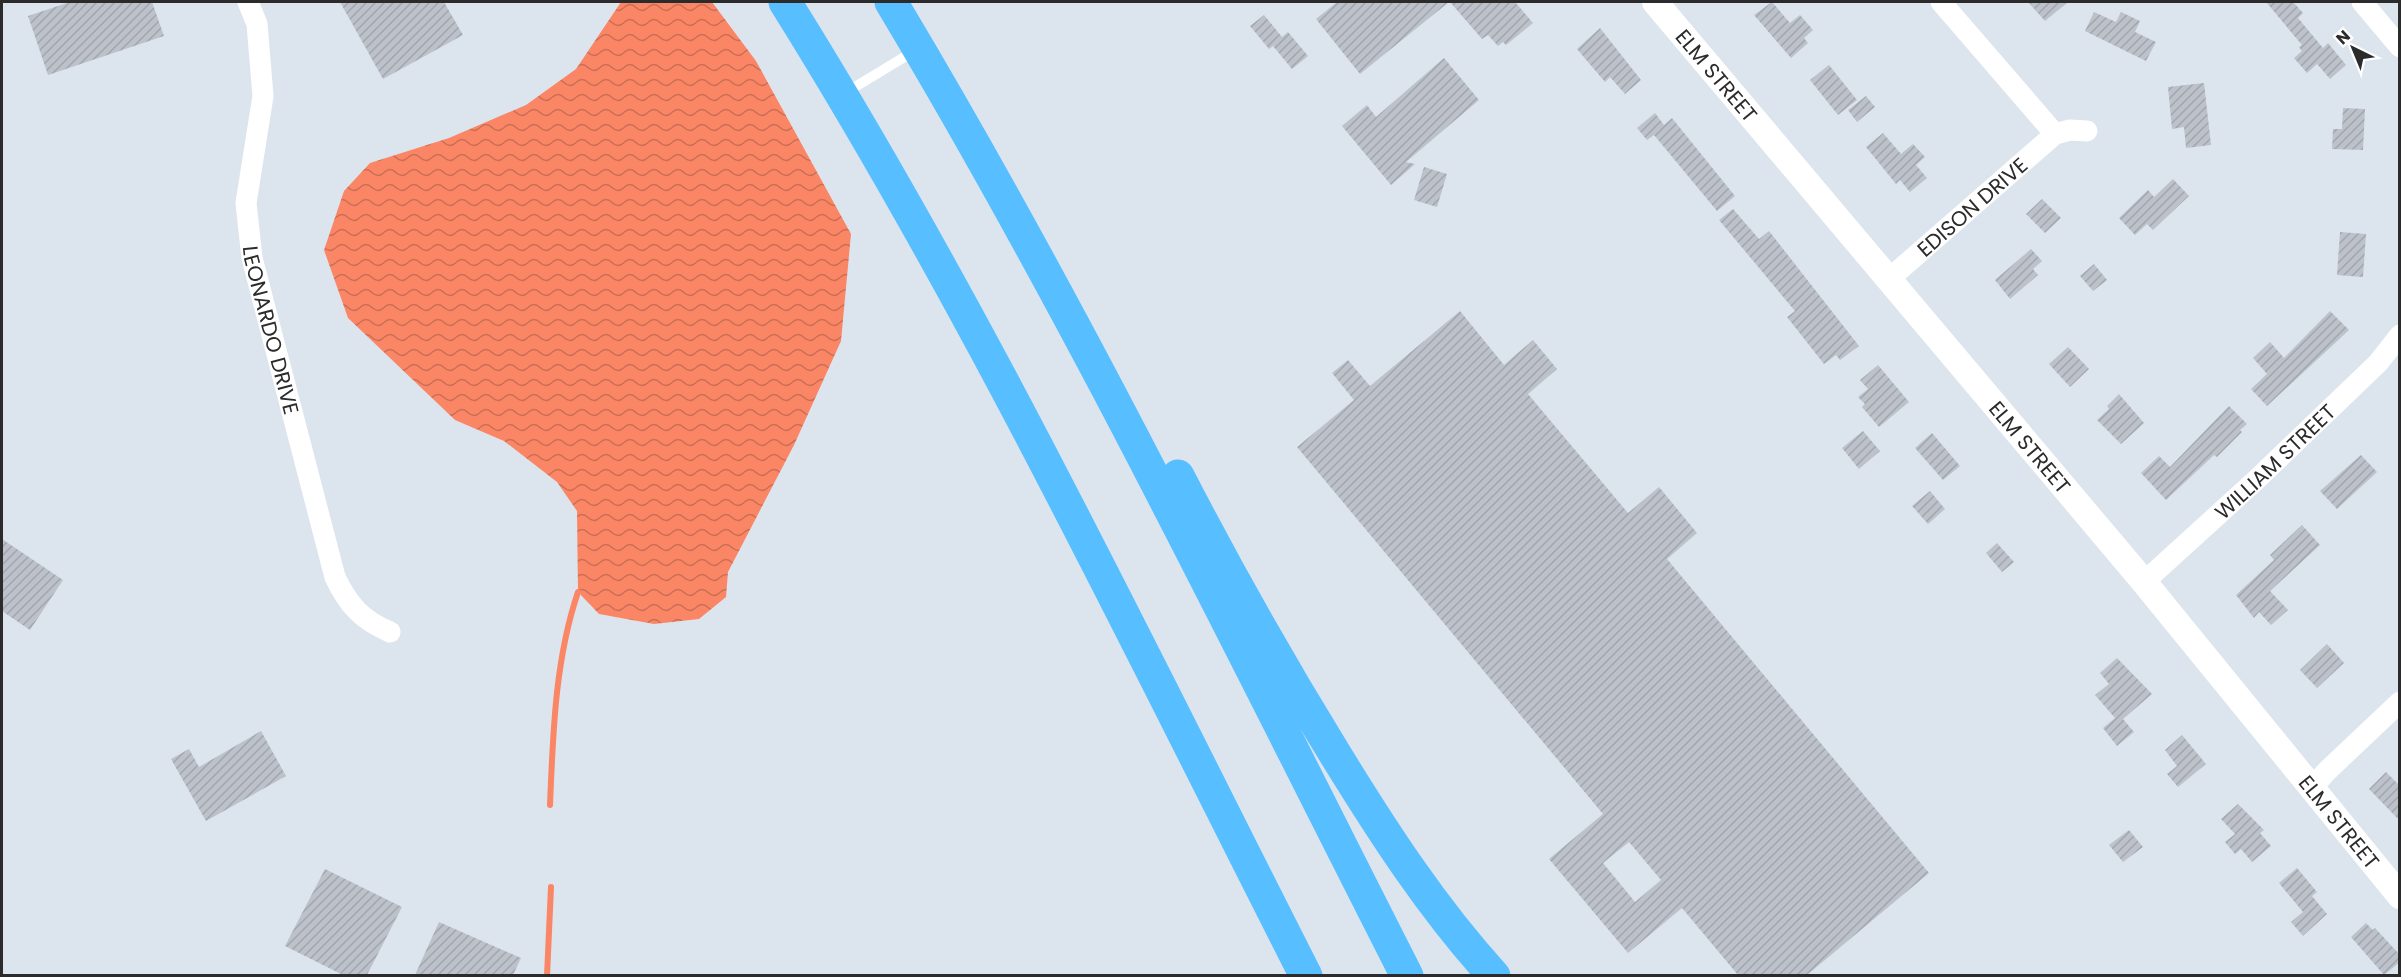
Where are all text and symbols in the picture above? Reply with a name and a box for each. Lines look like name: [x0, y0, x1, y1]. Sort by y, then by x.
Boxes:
north arrow: [2323, 18, 2383, 78]
street label: ELM STREET: [1669, 23, 1764, 128]
text: N: [2331, 25, 2355, 50]
street label: EDISON DRIVE: [1910, 150, 2033, 263]
street label: LEONARDO DRIVE: [236, 244, 307, 417]
street label: ELM STREET: [1983, 394, 2078, 499]
street label: WILLIAM STREET: [2208, 397, 2342, 526]
street label: ELM STREET: [2293, 769, 2386, 875]

